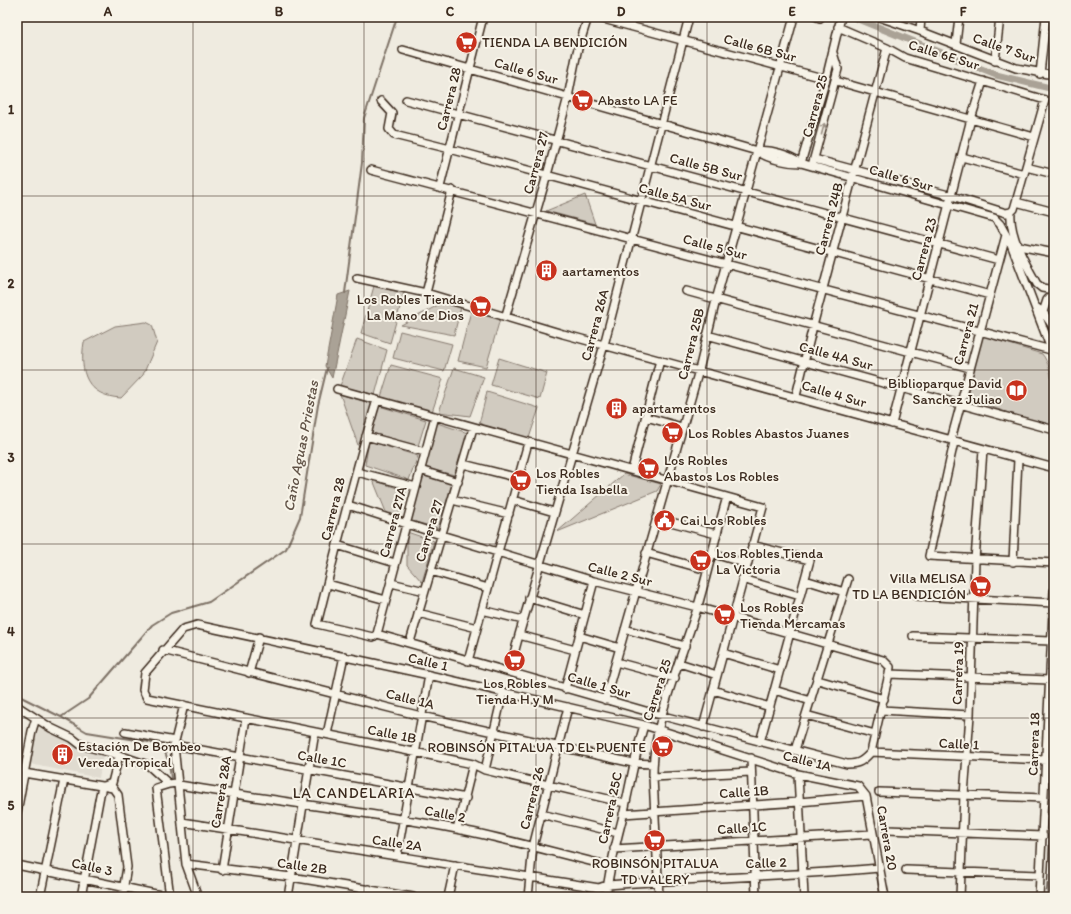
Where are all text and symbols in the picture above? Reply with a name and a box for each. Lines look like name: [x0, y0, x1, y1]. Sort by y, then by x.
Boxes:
text: A: [103, 4, 113, 19]
text: B: [275, 4, 284, 19]
text: C: [446, 4, 455, 19]
text: D: [617, 4, 626, 19]
text: E: [788, 4, 796, 19]
text: F: [960, 4, 967, 19]
supermarket icon: TIENDA LA BENDICIÓN: [453, 29, 479, 55]
street label: Calle 7 Sur: [970, 29, 1038, 67]
street label: Calle 6B Sur: [722, 30, 799, 66]
place label: TIENDA LA BENDICIÓN: [482, 34, 627, 51]
street label: Calle 6E Sur: [906, 36, 982, 74]
street label: Calle 6 Sur: [492, 54, 560, 88]
street label: Carrera 28: [433, 65, 465, 132]
street label: Carrera 25: [798, 73, 832, 139]
supermarket icon: Abasto LA FE: [570, 87, 596, 113]
place label: Abasto LA FE: [598, 92, 678, 109]
text: 1: [8, 102, 14, 117]
one-way arrow: [819, 123, 827, 136]
street label: Carrera 27: [519, 130, 553, 196]
street label: Calle 5B Sur: [668, 149, 745, 185]
street label: Calle 6 Sur: [867, 161, 935, 195]
street label: Calle 5A Sur: [637, 179, 714, 215]
street label: Carrera 24B: [811, 181, 847, 257]
street label: Carrera 23: [907, 215, 941, 282]
street label: Calle 5 Sur: [681, 230, 749, 264]
building icon: aartamentos: [534, 258, 560, 284]
place label: aartamentos: [562, 263, 639, 280]
text: 2: [8, 276, 15, 291]
street label: Carrera 26A: [577, 287, 613, 363]
place label: Los Robles Tienda La Mano de Dios: [357, 291, 465, 324]
supermarket icon: Los Robles Tienda La Mano de Dios: [467, 294, 493, 320]
street label: Carrera 21: [950, 301, 983, 367]
street label: Carrera 25B: [674, 306, 708, 382]
street label: Calle 4A Sur: [797, 338, 875, 374]
place label: Biblioparque David Sanchez Juliao: [888, 375, 1002, 408]
street label: Calle 4 Sur: [800, 377, 869, 411]
water label: Caño Aguas Priestas: [279, 378, 323, 513]
library icon: Biblioparque David Sanchez Juliao: [1004, 378, 1030, 404]
building icon: apartamentos: [604, 395, 630, 421]
place label: apartamentos: [632, 400, 716, 417]
supermarket icon: Los Robles Abastos Juanes: [660, 420, 686, 446]
place label: Los Robles Abastos Juanes: [688, 425, 849, 442]
text: 3: [7, 450, 15, 465]
place label: Los Robles Abastos Los Robles: [664, 452, 779, 485]
supermarket icon: Los Robles Abastos Los Robles: [635, 455, 661, 481]
place label: Los Robles Tienda Isabella: [536, 465, 629, 498]
supermarket icon: Los Robles Tienda Isabella: [507, 468, 533, 494]
street label: Carrera 28: [317, 475, 349, 542]
street label: Carrera 27A: [375, 484, 411, 559]
street label: Carrera 27: [412, 498, 447, 564]
public building icon: Cai Los Robles: [651, 507, 677, 533]
place label: Cai Los Robles: [680, 512, 767, 529]
place label: Los Robles Tienda La Victoria: [716, 545, 824, 578]
supermarket icon: Los Robles Tienda La Victoria: [687, 548, 713, 574]
street label: Calle 2 Sur: [586, 558, 654, 590]
place label: Villa MELISA TD LA BENDICIÓN: [852, 570, 966, 603]
supermarket icon: Villa MELISA TD LA BENDICIÓN: [968, 573, 994, 599]
place label: Los Robles Tienda Mercamas: [740, 599, 845, 632]
supermarket icon: Los Robles Tienda Mercamas: [711, 602, 737, 628]
text: 4: [7, 624, 15, 639]
street label: Carrera 19: [948, 641, 968, 705]
supermarket icon: Los Robles Tienda H y M: [502, 648, 528, 674]
street label: Calle 1: [406, 649, 450, 675]
street label: Carrera 25: [639, 657, 675, 723]
street label: Calle 1 Sur: [565, 668, 633, 702]
place label: Los Robles Tienda H y M: [476, 675, 554, 708]
street label: Calle 1A: [384, 685, 436, 713]
street label: Carrera 18: [1024, 711, 1044, 776]
street label: Calle 1B: [366, 721, 418, 747]
supermarket icon: ROBINSÓN PITALUA TD EL PUENTE: [649, 734, 675, 760]
street label: Calle 1: [938, 734, 980, 754]
place label: Estación De Bombeo Vereda Tropical: [78, 738, 201, 771]
place label: ROBINSÓN PITALUA TD EL PUENTE: [427, 739, 646, 756]
building icon: Estación De Bombeo Vereda Tropical: [50, 741, 76, 767]
street label: Calle 1C: [296, 746, 348, 772]
street label: Calle 1A: [781, 747, 833, 775]
street label: Carrera 28A: [207, 754, 235, 830]
street label: Carrera 26: [516, 765, 548, 831]
street label: Carrera 25C: [594, 770, 626, 846]
street label: Calle 1B: [719, 782, 769, 802]
district label: LA CANDELARIA: [293, 784, 415, 802]
text: 5: [8, 798, 15, 813]
street label: Calle 2: [423, 802, 468, 826]
street label: Carrera 20: [873, 804, 901, 872]
street label: Calle 1C: [717, 818, 767, 838]
supermarket icon: ROBINSÓN PITALUA TD VALERY: [642, 828, 668, 854]
street label: Calle 2A: [371, 831, 423, 855]
street label: Calle 3: [70, 854, 114, 880]
street label: Calle 2B: [276, 854, 328, 878]
street label: Calle 2: [745, 854, 788, 872]
place label: ROBINSÓN PITALUA TD VALERY: [592, 855, 718, 888]

